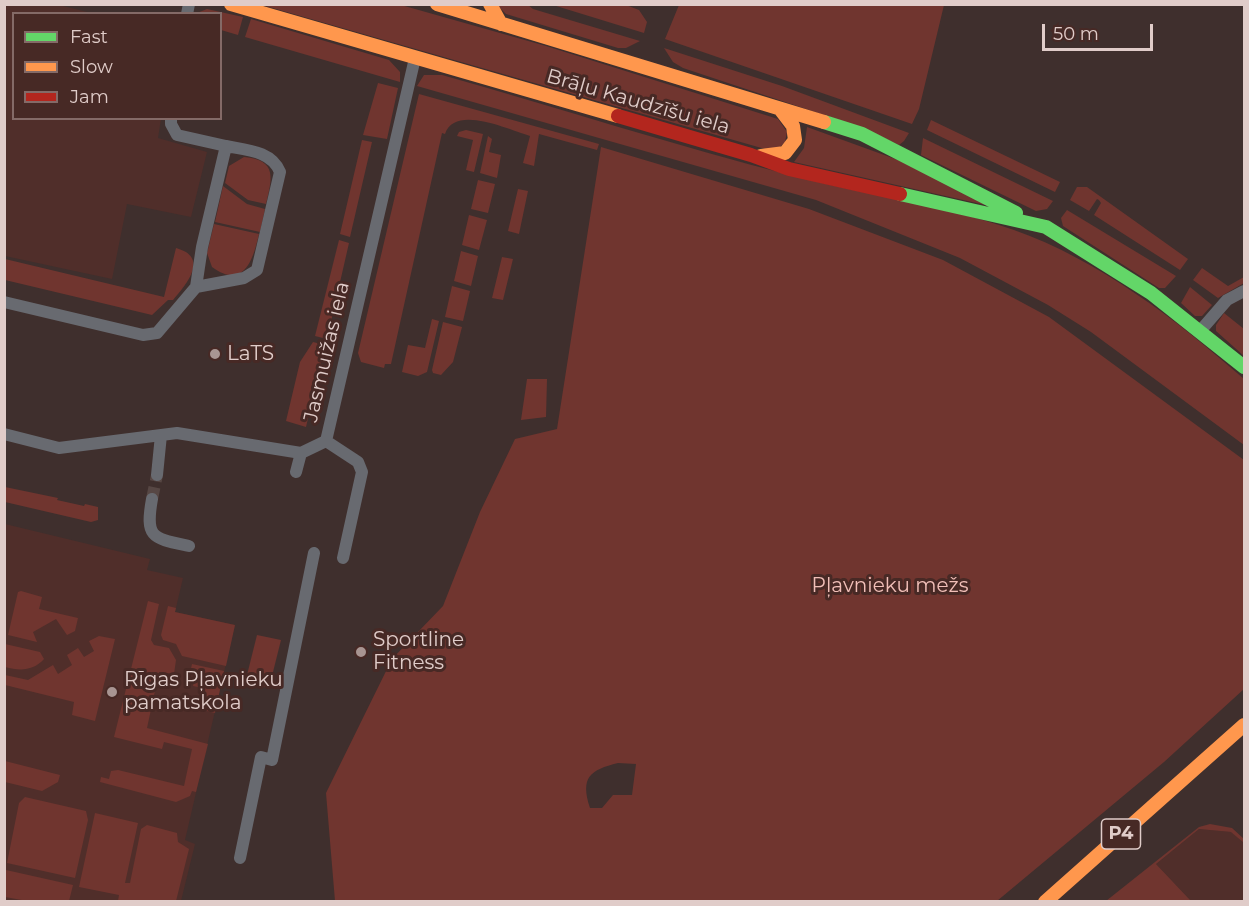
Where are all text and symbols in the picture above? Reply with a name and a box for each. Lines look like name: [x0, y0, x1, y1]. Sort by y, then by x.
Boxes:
legend: [12, 12, 222, 120]
scale bar: [1045, 12, 1156, 50]
text: 50 m: [1053, 23, 1099, 45]
text: Fast: [70, 26, 108, 48]
text: Slow: [70, 56, 113, 78]
street label: Brāļu Kaudzīšu iela: [544, 64, 732, 140]
text: Jam: [70, 86, 109, 108]
street label: Jasmuižas iela: [299, 279, 355, 425]
place label: LaTS: [227, 342, 274, 366]
marker: LaTS: [208, 347, 222, 361]
park label: Pļavnieku mežs: [812, 574, 968, 598]
place label: Sportline Fitness: [373, 628, 464, 675]
marker: Sportline Fitness: [354, 645, 368, 659]
place label: Rīgas Pļavnieku pamatskola: [124, 668, 283, 715]
marker: Rīgas Pļavnieku pamatskola: [105, 685, 119, 699]
road number: P4: [1102, 819, 1140, 849]

